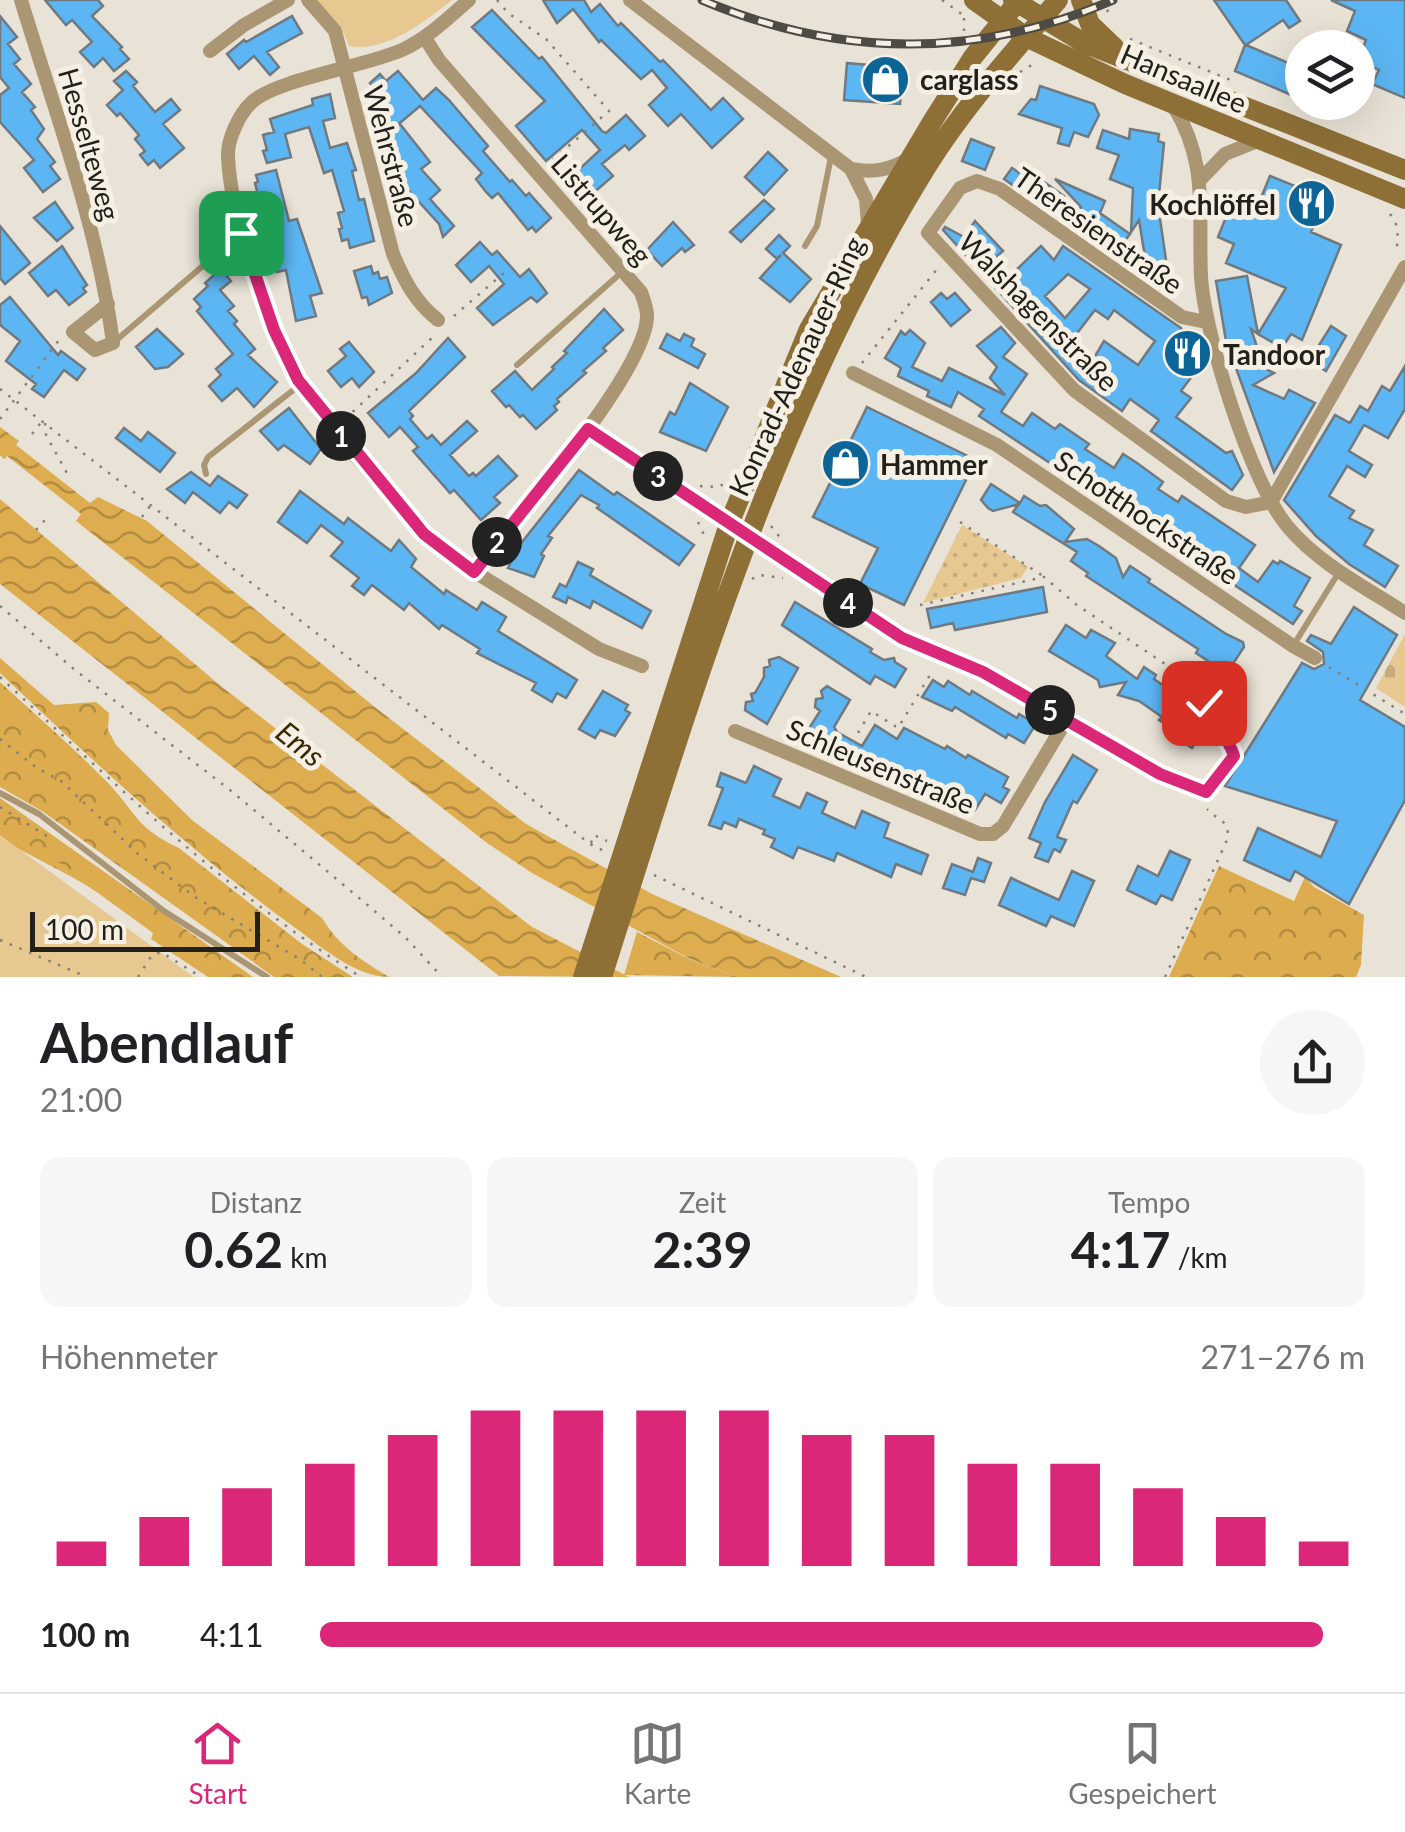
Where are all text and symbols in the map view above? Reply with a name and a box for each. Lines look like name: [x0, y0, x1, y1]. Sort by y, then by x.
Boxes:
map controls: [1285, 30, 1375, 120]
button: layers: [1285, 30, 1375, 120]
street label: Hansaallee: [1116, 36, 1252, 120]
shop icon: carglass: [859, 53, 911, 105]
place label: carglass: [920, 62, 1019, 96]
street label: Hesselteweg: [52, 64, 128, 224]
street label: Wehrstraße: [357, 82, 427, 230]
street label: Listrupweg: [545, 147, 659, 271]
street label: Theresienstraße: [1008, 159, 1190, 301]
restaurant icon: Kochlöffel: [1285, 178, 1337, 230]
place label: Kochlöffel: [1149, 187, 1276, 221]
pin: [199, 191, 284, 276]
icon: arrive: [214, 206, 269, 261]
street label: Walshagenstraße: [952, 224, 1126, 398]
street label: Konrad-Adenauer-Ring: [721, 231, 871, 501]
restaurant icon: Tandoor: [1162, 328, 1214, 380]
place label: Tandoor: [1223, 337, 1326, 371]
pin: 1: [316, 411, 366, 461]
text: 1: [333, 419, 349, 453]
shop icon: Hammer: [819, 438, 871, 490]
street label: Schotthockstraße: [1048, 443, 1246, 591]
place label: Hammer: [880, 447, 988, 481]
pin: 3: [633, 451, 683, 501]
text: 3: [650, 459, 666, 493]
pin: 2: [472, 517, 522, 567]
text: 2: [489, 525, 505, 559]
pin: 4: [823, 578, 873, 628]
text: 4: [840, 586, 856, 620]
pin: [1162, 661, 1247, 746]
icon: check: [1177, 676, 1232, 731]
pin: 5: [1025, 685, 1075, 735]
text: 5: [1042, 693, 1058, 727]
street label: Schleusenstraße: [782, 711, 980, 821]
water label: Ems: [270, 713, 332, 773]
scale bar: [30, 907, 260, 951]
text: 100 m: [45, 912, 124, 946]
text: Abendlauf: [40, 1009, 293, 1075]
button: share: [1260, 1010, 1365, 1115]
text: 21:00: [40, 1080, 122, 1119]
text: Distanz: [210, 1185, 302, 1219]
text: Zeit: [679, 1185, 726, 1219]
text: Tempo: [1108, 1185, 1190, 1219]
text: 0.62: [184, 1219, 283, 1279]
text: 2:39: [653, 1219, 752, 1279]
text: 4:17: [1071, 1219, 1171, 1279]
text: km: [283, 1240, 327, 1274]
text: /km: [1171, 1240, 1228, 1274]
text: Höhenmeter: [40, 1337, 218, 1376]
text: 271–276 m: [1201, 1337, 1365, 1376]
text: 100 m: [40, 1615, 130, 1654]
text: 4:11: [200, 1615, 264, 1654]
tab: Start: [188, 1716, 247, 1810]
tab: Karte: [624, 1716, 691, 1810]
tab: Gespeichert: [1068, 1716, 1217, 1810]

